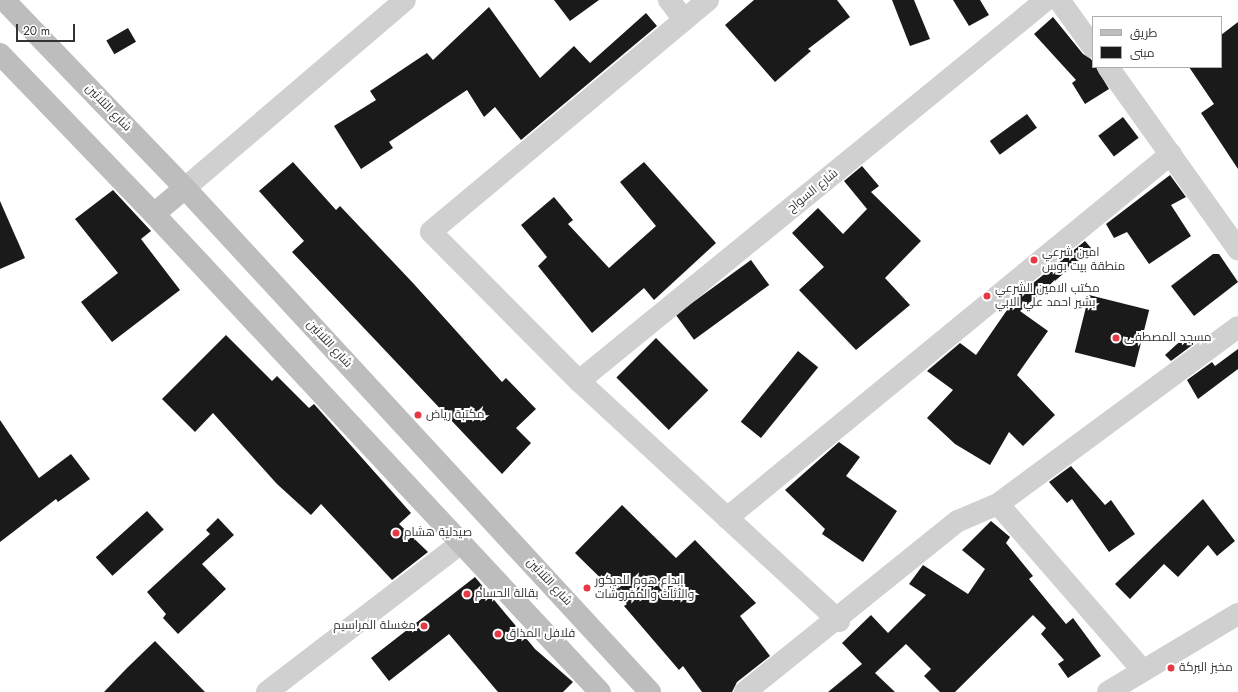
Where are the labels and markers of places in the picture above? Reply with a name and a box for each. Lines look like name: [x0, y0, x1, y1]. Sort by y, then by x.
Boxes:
place label: امين شرعي منطقة بيت بوس: [1042, 246, 1125, 274]
marker: امين شرعي منطقة بيت بوس: [1029, 255, 1039, 265]
place label: مكتب الامين الشرعي بشير احمد علي الابي: [995, 282, 1100, 310]
marker: مكتب الامين الشرعي بشير احمد علي الابي: [982, 291, 992, 301]
place label: مسجد المصطفى: [1124, 331, 1211, 345]
marker: مسجد المصطفى: [1111, 333, 1121, 343]
place label: مكتبة رياض: [426, 408, 484, 422]
marker: مكتبة رياض: [413, 410, 423, 420]
place label: صيدلية هشام: [404, 526, 472, 540]
marker: صيدلية هشام: [391, 528, 401, 538]
place label: إبداع هوم للديكور والأثاث والمفروشات: [595, 574, 694, 602]
marker: إبداع هوم للديكور والأثاث والمفروشات: [582, 583, 592, 593]
place label: بقالة الحسام: [475, 587, 538, 601]
marker: بقالة الحسام: [462, 589, 472, 599]
place label: مغسلة المراسيم: [333, 619, 416, 633]
marker: مغسلة المراسيم: [419, 621, 429, 631]
place label: فلافل المذاق: [506, 627, 575, 641]
marker: فلافل المذاق: [493, 629, 503, 639]
place label: مخبز البركة: [1179, 661, 1233, 675]
marker: مخبز البركة: [1166, 663, 1176, 673]

